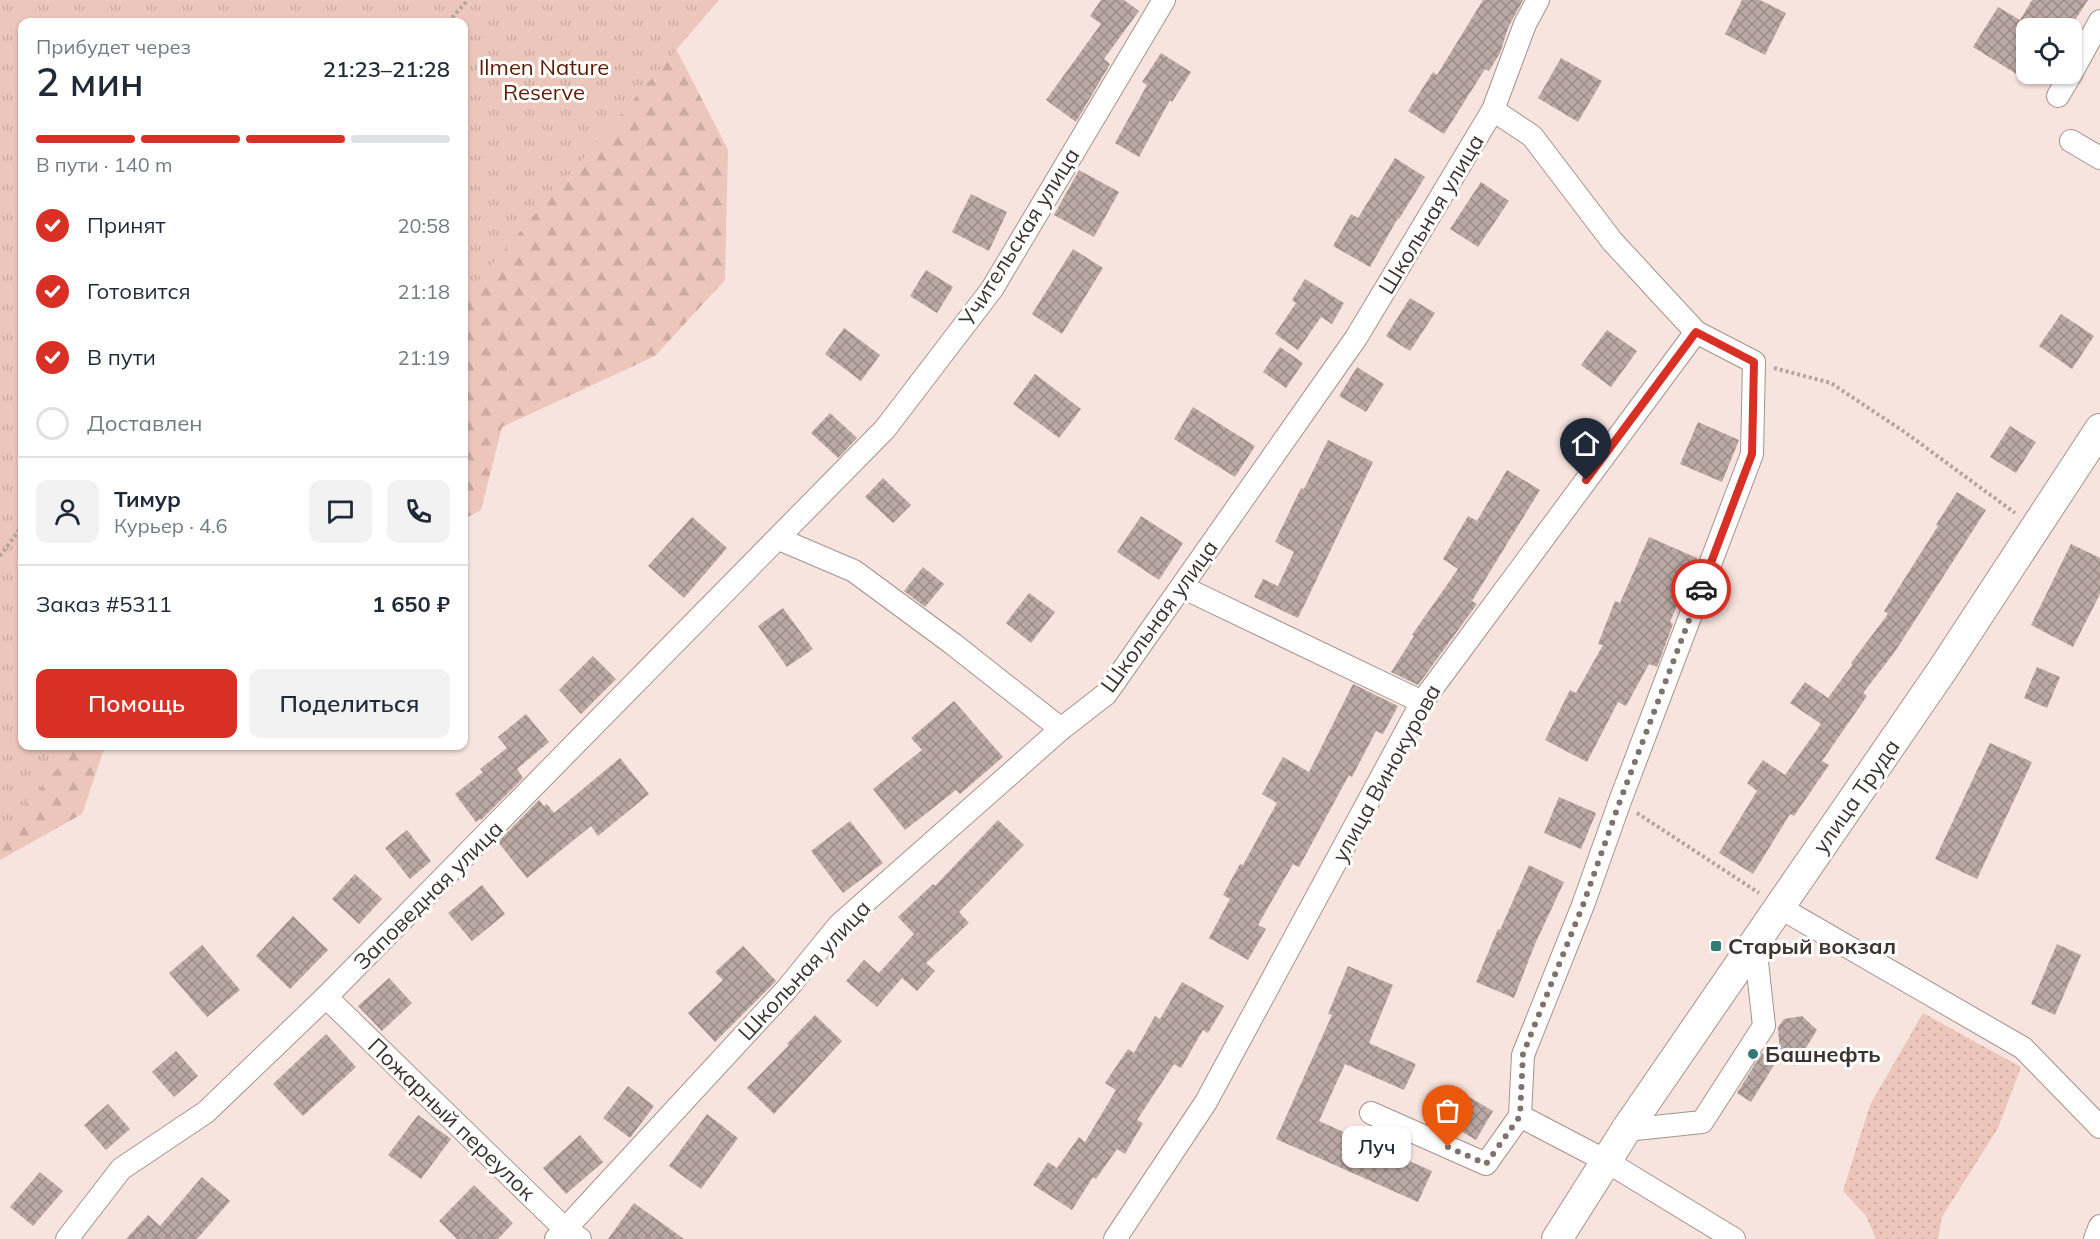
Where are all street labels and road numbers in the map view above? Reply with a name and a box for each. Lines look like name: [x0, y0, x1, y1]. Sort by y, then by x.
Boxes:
street label: Школьная улица: [1372, 129, 1490, 299]
street label: Учительская улица: [952, 142, 1085, 332]
street label: Школьная улица: [1094, 534, 1224, 698]
street label: улица Винокурова: [1325, 679, 1447, 867]
street label: улица Труда: [1806, 733, 1906, 859]
street label: Заповедная улица: [347, 814, 509, 976]
street label: Школьная улица: [732, 894, 876, 1046]
street label: Пожарный переулок: [362, 1032, 542, 1206]

